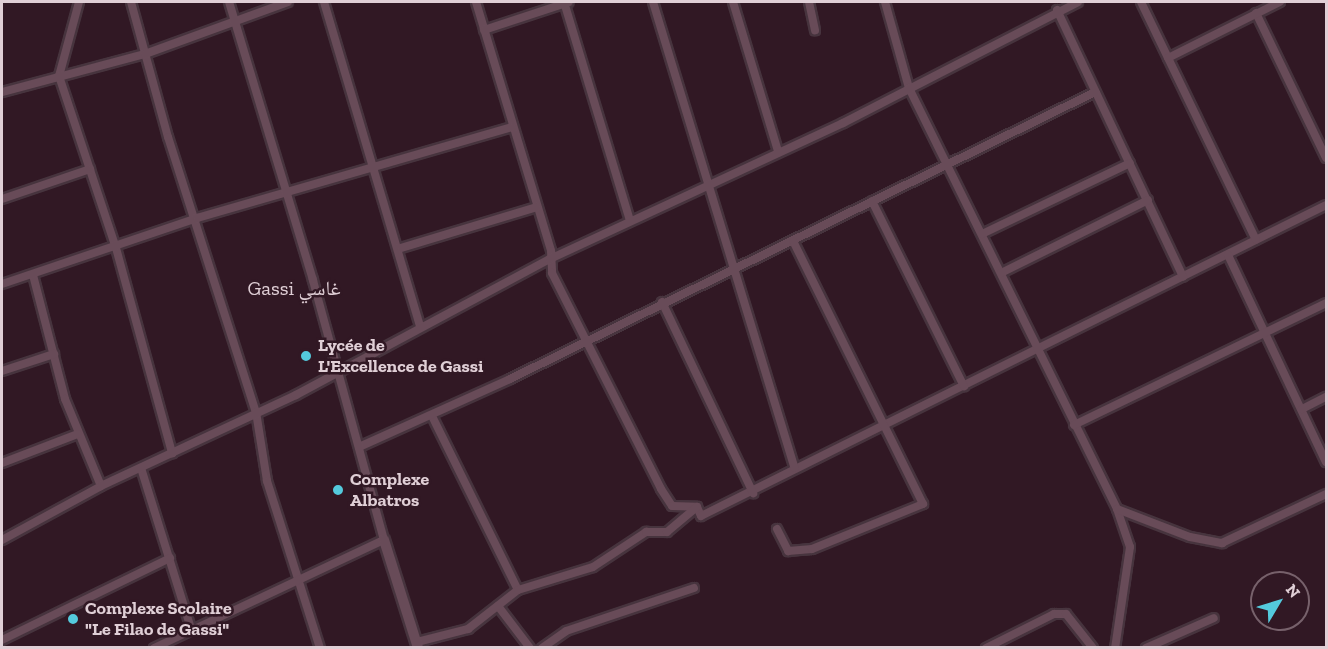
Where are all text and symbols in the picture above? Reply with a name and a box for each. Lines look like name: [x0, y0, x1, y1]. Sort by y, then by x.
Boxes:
district label: Gassi غاسي: [247, 276, 341, 300]
place label: Lycée de L'Excellence de Gassi: [318, 335, 483, 378]
marker: Lycée de L'Excellence de Gassi: [299, 349, 313, 363]
place label: Complexe Albatros: [350, 469, 429, 512]
marker: Complexe Albatros: [331, 483, 345, 497]
north arrow: [1250, 571, 1310, 631]
text: N: [1282, 580, 1304, 601]
place label: Complexe Scolaire "Le Filao de Gassi": [85, 598, 232, 640]
marker: Complexe Scolaire "Le Filao de Gassi": [66, 612, 80, 626]

